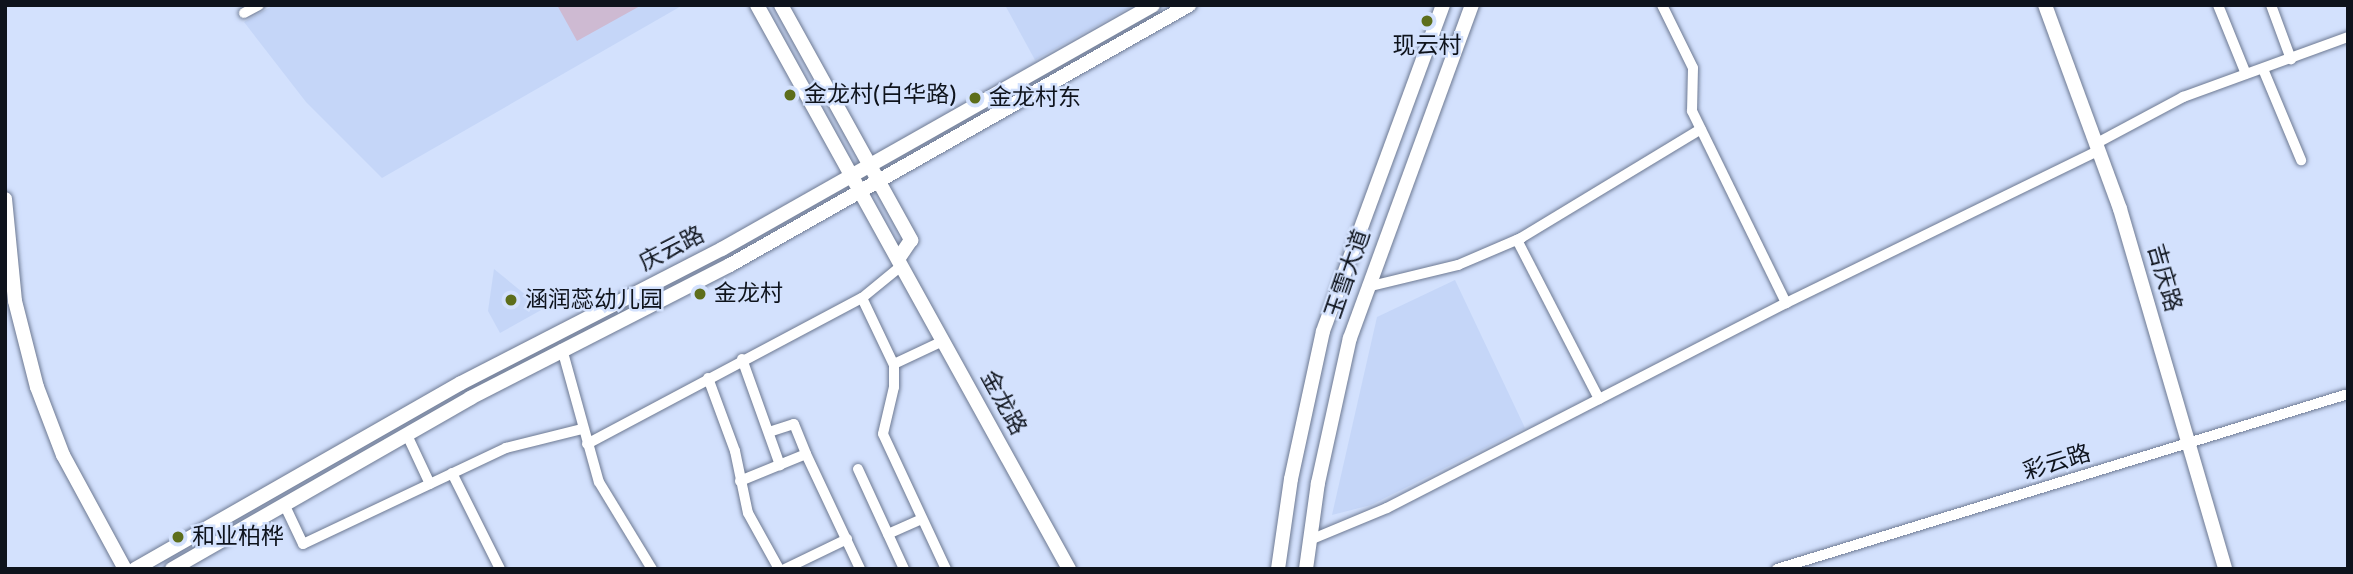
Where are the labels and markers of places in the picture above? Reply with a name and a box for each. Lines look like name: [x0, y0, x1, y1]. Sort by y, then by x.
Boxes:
marker: 现云村: [1419, 13, 1435, 29]
place label: 现云村: [1393, 32, 1461, 60]
place label: 金龙村(白华路): [804, 81, 956, 109]
place label: 金龙村东: [989, 84, 1081, 112]
marker: 金龙村(白华路): [782, 87, 798, 103]
marker: 金龙村东: [967, 90, 983, 106]
place label: 金龙村: [714, 280, 783, 308]
place label: 涵润蕊幼儿园: [525, 286, 663, 314]
marker: 金龙村: [692, 286, 708, 302]
marker: 涵润蕊幼儿园: [503, 292, 519, 308]
place label: 和业柏桦: [192, 523, 284, 551]
marker: 和业柏桦: [170, 529, 186, 545]

